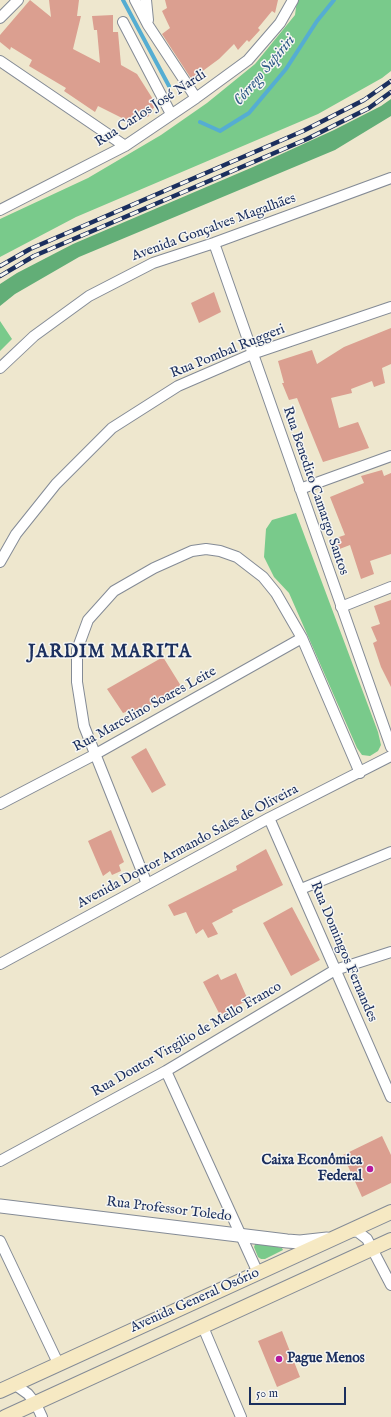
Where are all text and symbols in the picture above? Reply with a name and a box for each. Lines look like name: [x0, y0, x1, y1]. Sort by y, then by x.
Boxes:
water label: Córrego Supiriri: [230, 32, 300, 110]
street label: Rua Carlos José Nardi: [92, 67, 210, 151]
street label: Avenida Gonçalves Magalhães: [130, 190, 298, 266]
street label: Rua Pombal Ruggeri: [168, 321, 288, 383]
street label: Rua Benedito Camargo Santos: [278, 405, 352, 577]
district label: JARDIM MARITA: [28, 642, 192, 664]
street label: Rua Marcelino Soares Leite: [70, 664, 220, 756]
street label: Avenida Doutor Armando Sales de Oliveira: [75, 781, 301, 913]
street label: Rua Domingos Fernandes: [306, 879, 380, 1025]
street label: Rua Doutor Virgilio de Mello Franco: [89, 979, 285, 1101]
place label: Caixa Econômica Federal: [261, 1153, 362, 1186]
marker: Caixa Econômica Federal: [365, 1164, 375, 1174]
street label: Rua Professor Toledo: [105, 1194, 233, 1226]
street label: Avenida General Osório: [128, 1265, 262, 1337]
place label: Pague Menos: [287, 1351, 365, 1367]
marker: Pague Menos: [274, 1354, 284, 1364]
scale bar: [251, 1379, 348, 1405]
text: 50 m: [256, 1386, 278, 1401]

